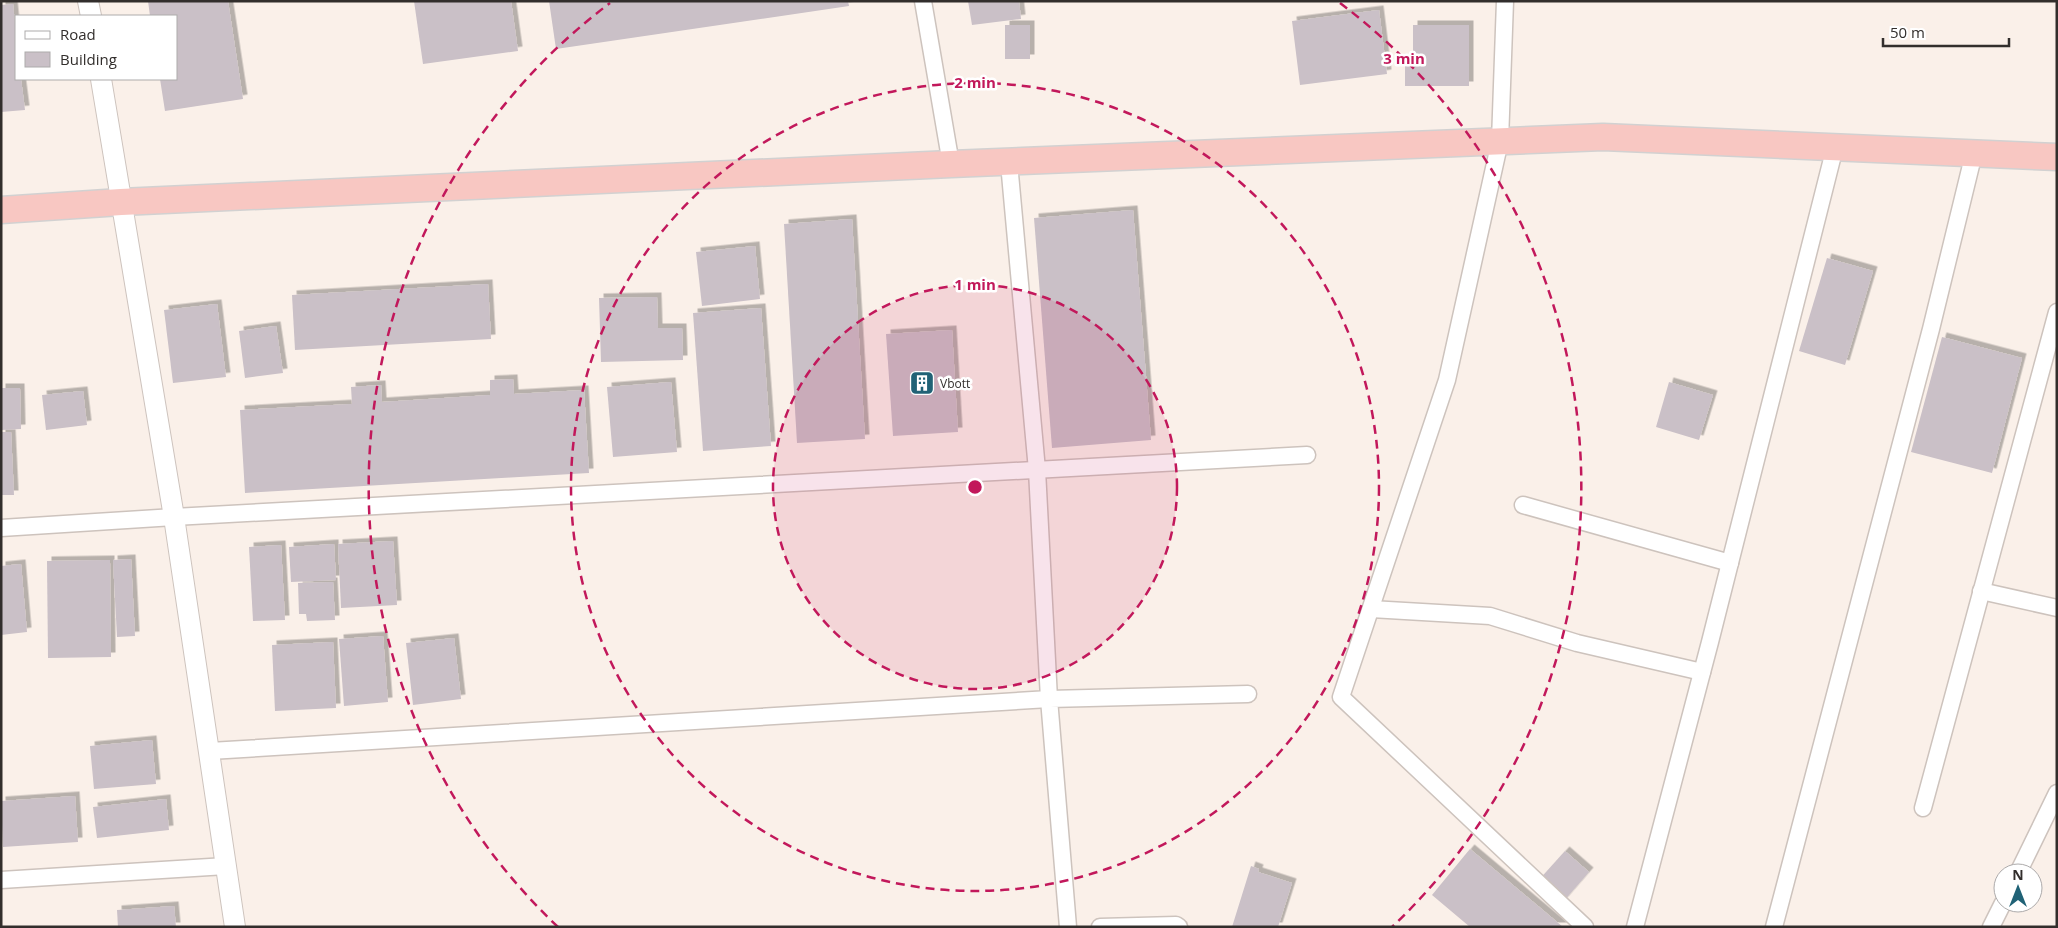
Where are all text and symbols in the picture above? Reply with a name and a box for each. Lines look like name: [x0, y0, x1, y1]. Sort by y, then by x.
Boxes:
legend: [15, 15, 178, 80]
scale bar: [1883, 15, 2009, 47]
text: 50 m: [1890, 22, 1925, 42]
text: Road: [60, 24, 96, 44]
text: 3 min: [1383, 48, 1425, 68]
text: Building: [60, 49, 117, 69]
text: 2 min: [954, 72, 996, 92]
text: 1 min: [954, 274, 996, 294]
building icon: Vbott: [909, 370, 935, 396]
place label: Vbott: [940, 375, 970, 392]
centre of rings: [966, 478, 984, 496]
north arrow: [1993, 863, 2043, 913]
text: N: [2012, 865, 2024, 884]

